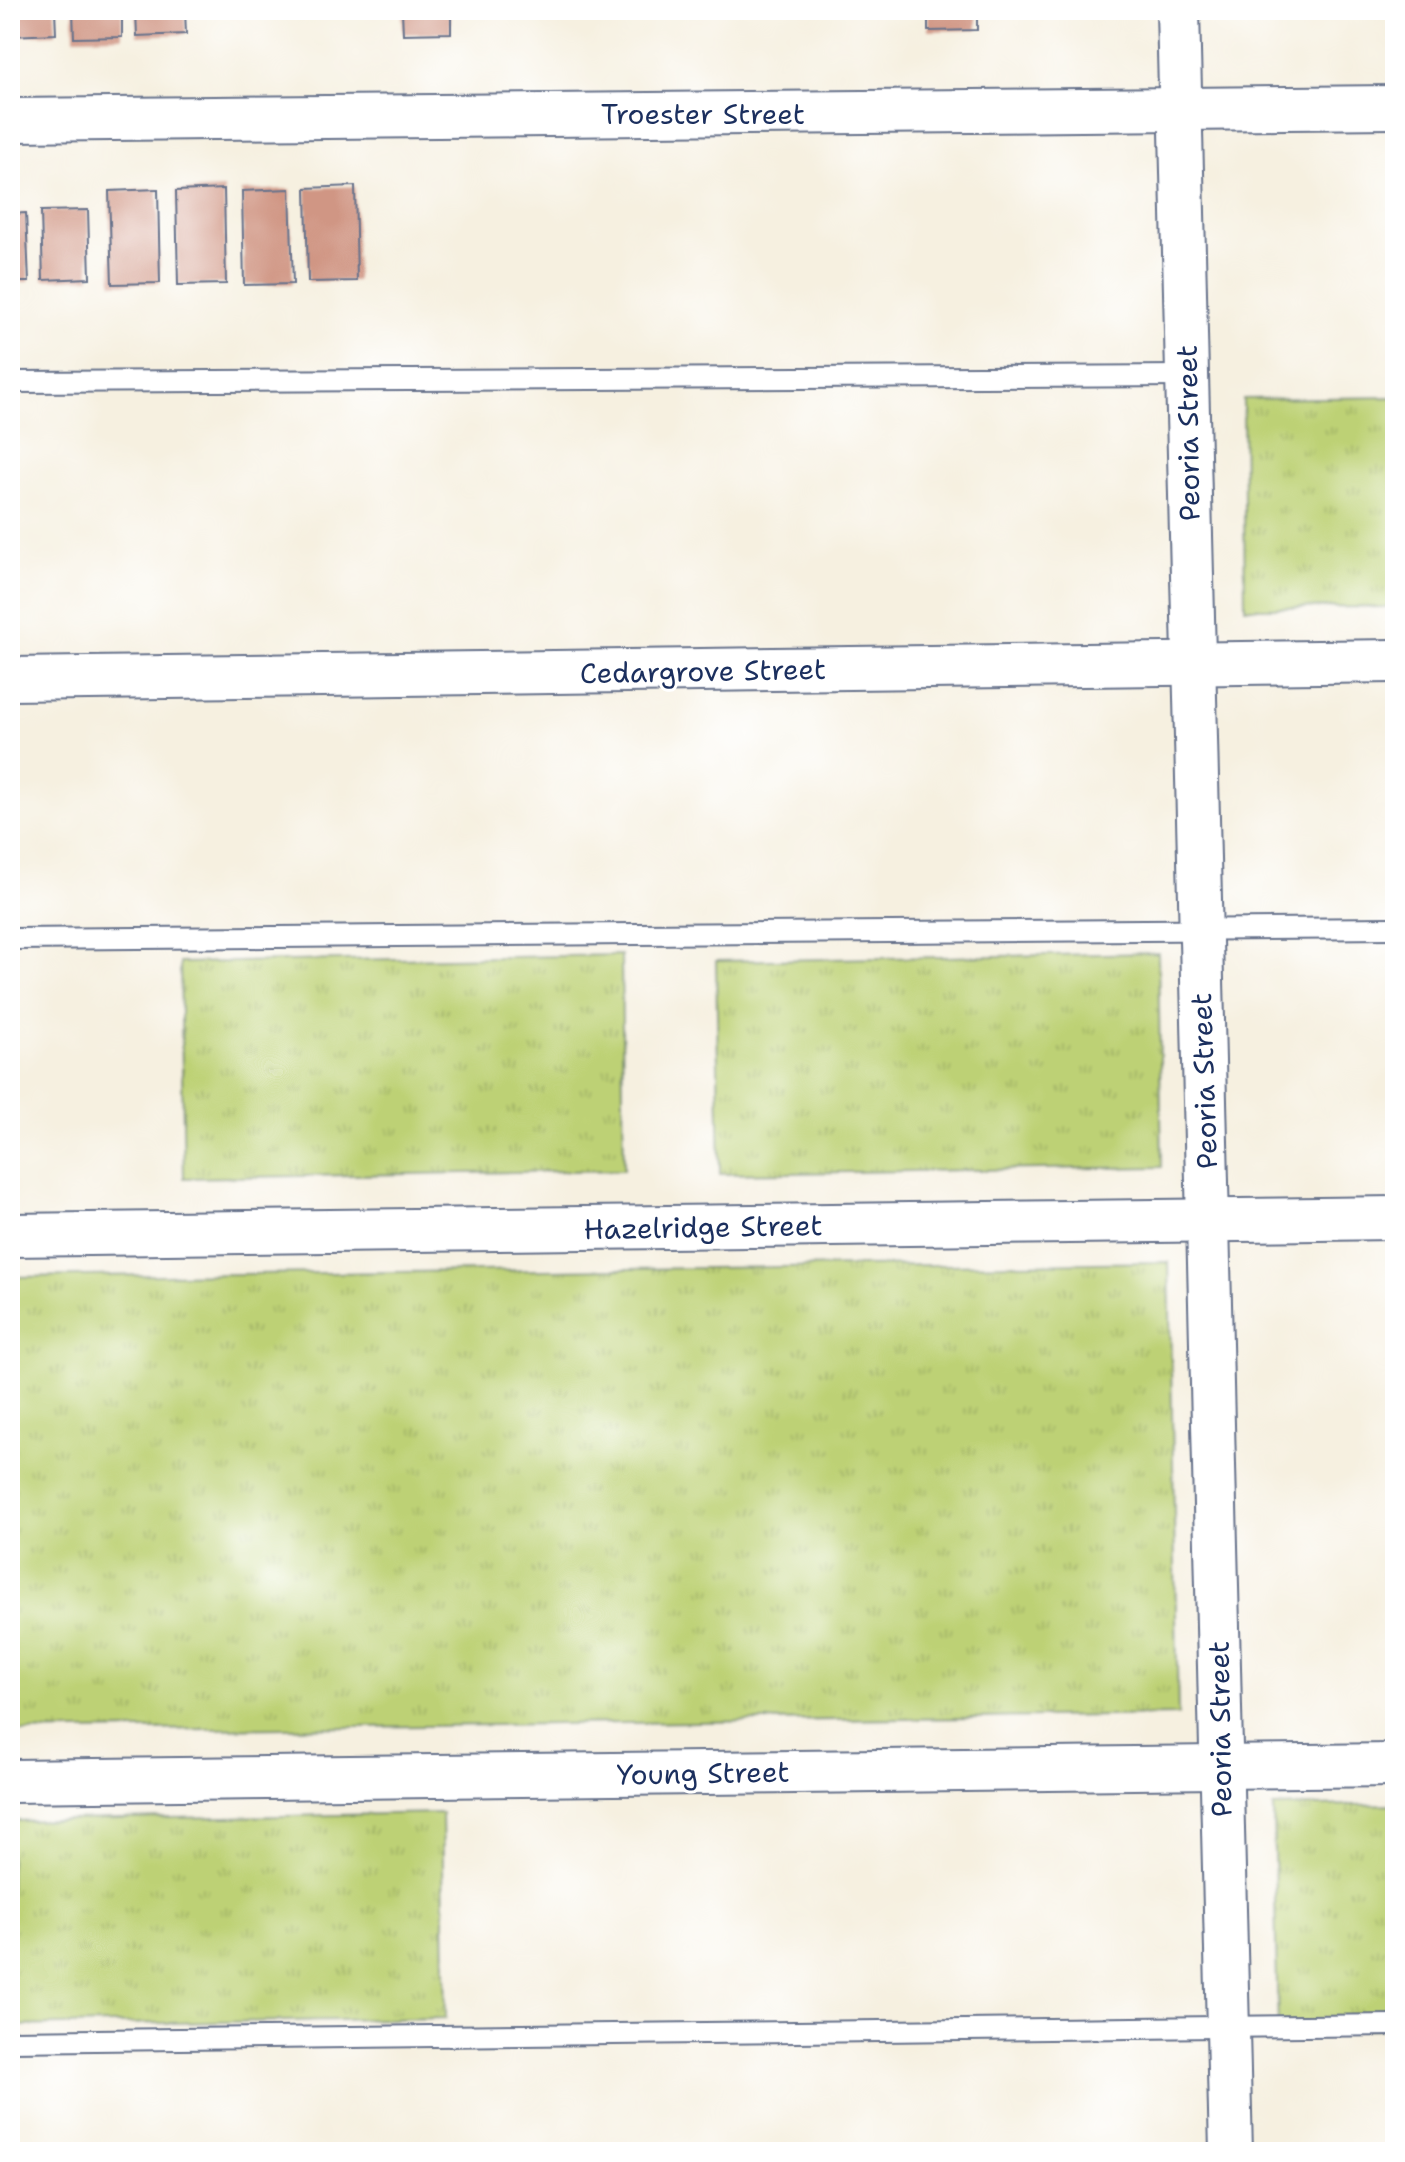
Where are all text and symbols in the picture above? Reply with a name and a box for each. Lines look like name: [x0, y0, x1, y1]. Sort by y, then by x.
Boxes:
street label: Troester Street: [601, 95, 805, 133]
street label: Peoria Street: [1167, 345, 1209, 521]
street label: Cedargrove Street: [580, 650, 826, 692]
street label: Peoria Street: [1182, 992, 1226, 1170]
street label: Hazelridge Street: [583, 1206, 823, 1248]
street label: Peoria Street: [1199, 1641, 1241, 1817]
street label: Young Street: [616, 1752, 790, 1794]

